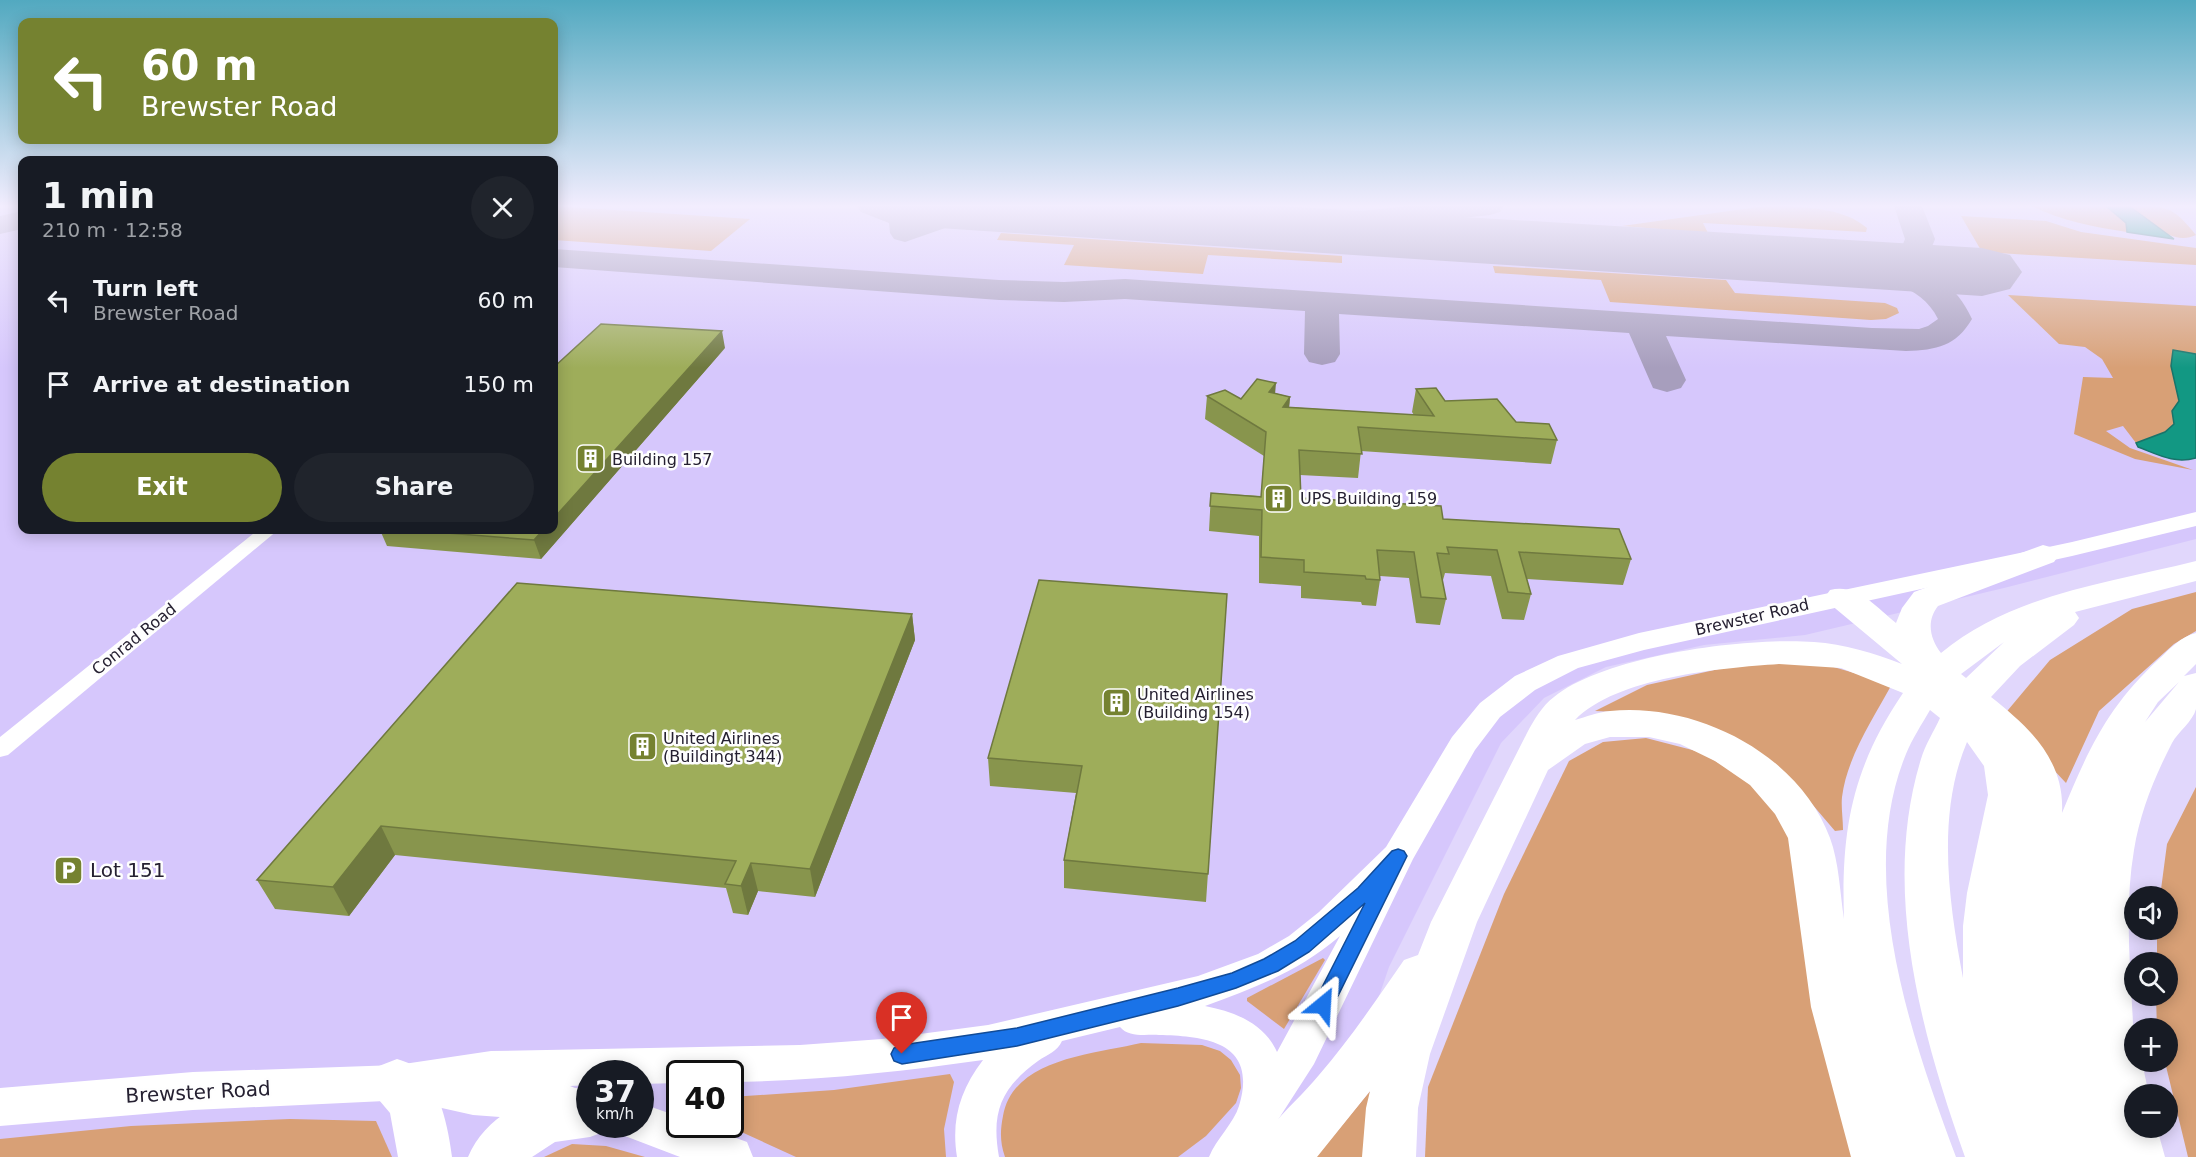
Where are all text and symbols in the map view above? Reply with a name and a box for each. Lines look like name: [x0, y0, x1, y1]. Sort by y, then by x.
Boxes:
text: 60 m: [141, 41, 258, 90]
icon: left: [42, 42, 120, 120]
text: Brewster Road: [141, 91, 337, 122]
text: 1 min: [42, 175, 155, 216]
button: close: [471, 176, 534, 239]
text: 210 m · 12:58: [42, 218, 183, 242]
text: Turn left: [93, 276, 198, 301]
icon: left: [42, 284, 75, 317]
text: 60 m: [478, 288, 534, 313]
text: Brewster Road: [93, 301, 239, 325]
icon: arrive: [42, 368, 75, 401]
text: Arrive at destination: [93, 372, 350, 397]
text: 150 m: [464, 372, 534, 397]
building icon: Building 157: [575, 443, 607, 475]
place label: Building 157: [612, 450, 713, 469]
button: Exit: [42, 453, 282, 522]
button: Share: [294, 453, 534, 522]
building icon: UPS Building 159: [1263, 482, 1295, 514]
place label: UPS Building 159: [1300, 489, 1437, 508]
street label: Brewster Road: [1693, 595, 1811, 639]
street label: Conrad Road: [88, 599, 180, 679]
place label: United Airlines (Building 154): [1137, 685, 1254, 722]
building icon: United Airlines (Building 154): [1100, 687, 1132, 719]
place label: United Airlines (Buildingt 344): [663, 729, 782, 766]
building icon: United Airlines (Buildingt 344): [626, 731, 658, 763]
parking icon: Lot 151: [53, 854, 85, 886]
place label: Lot 151: [90, 858, 165, 882]
map controls: [2124, 886, 2178, 1138]
button: sound: [2124, 886, 2178, 940]
button: search: [2124, 952, 2178, 1006]
position arrow: [1291, 973, 1355, 1037]
pin: [876, 992, 927, 1054]
icon: arrive: [885, 1001, 918, 1034]
button: +: [2124, 1018, 2178, 1072]
speed limit sign: 40: [666, 1060, 744, 1138]
text: 37: [594, 1074, 636, 1109]
street label: Brewster Road: [125, 1076, 271, 1108]
button: −: [2124, 1084, 2178, 1138]
text: km/h: [596, 1105, 634, 1123]

